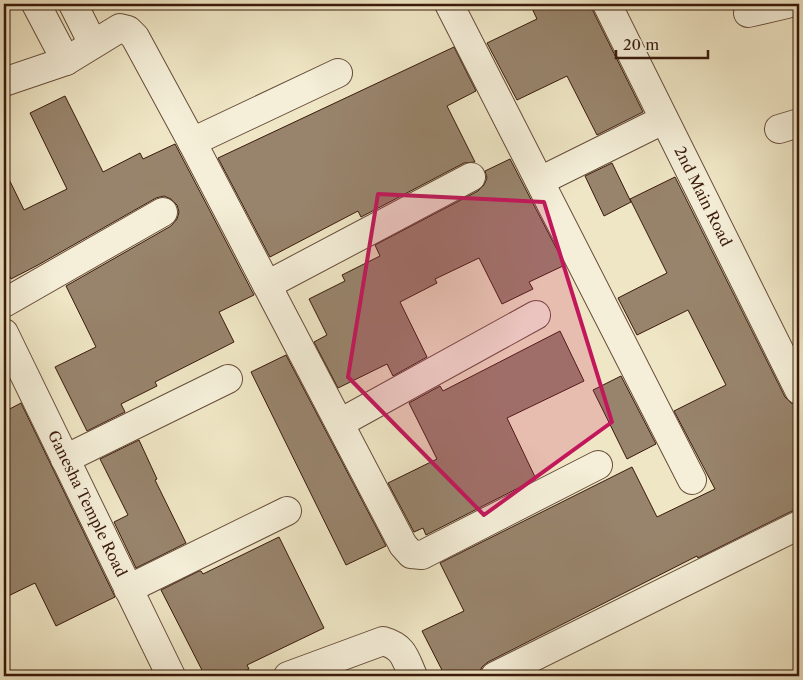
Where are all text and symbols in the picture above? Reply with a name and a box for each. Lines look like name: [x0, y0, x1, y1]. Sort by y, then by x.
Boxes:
scale bar: [616, 28, 708, 60]
text: 20 m: [623, 35, 659, 54]
street label: 2nd Main Road: [670, 143, 736, 249]
street label: Ganesha Temple Road: [44, 427, 131, 580]

